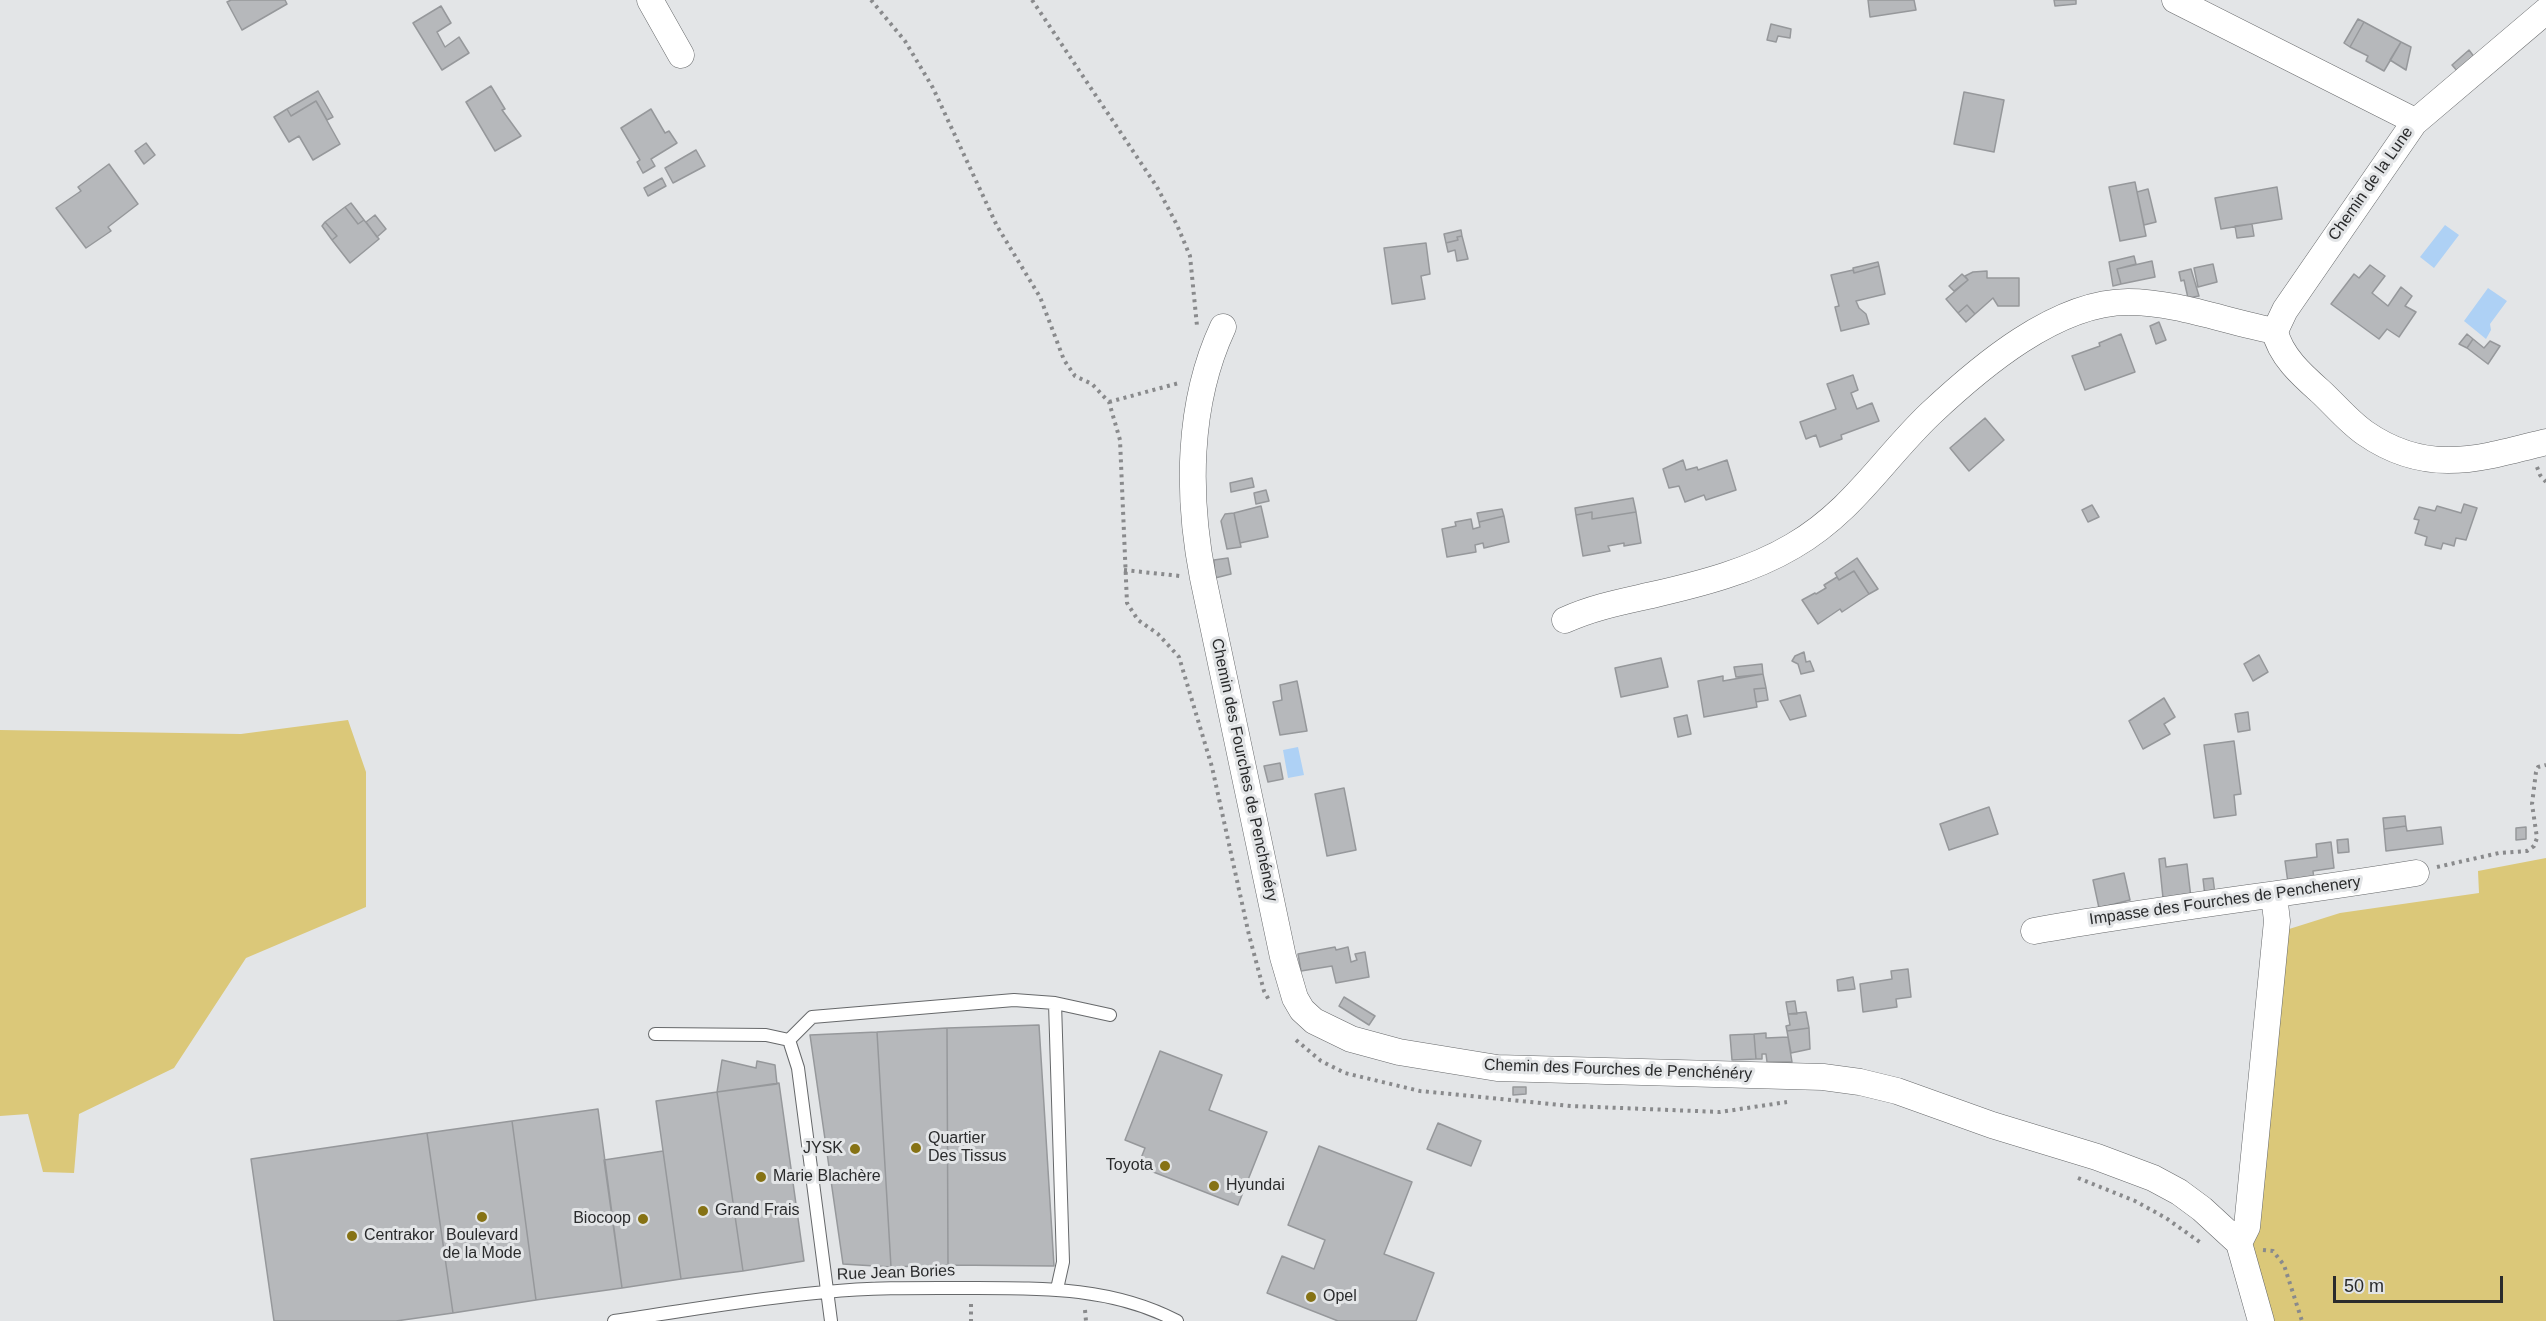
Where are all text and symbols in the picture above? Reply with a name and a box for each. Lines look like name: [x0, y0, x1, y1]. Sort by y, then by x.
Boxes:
street label: Chemin de la Lune: [2325, 123, 2417, 245]
street label: Chemin des Fourches de Penchénéry: [1207, 637, 1281, 903]
street label: Impasse des Fourches de Penchenery: [2088, 872, 2362, 930]
street label: Chemin des Fourches de Penchénéry: [1483, 1056, 1753, 1084]
place label: Quartier Des Tissus: [928, 1129, 1007, 1167]
place label: JYSK: [803, 1139, 843, 1159]
marker: Quartier Des Tissus: [909, 1141, 923, 1155]
marker: JYSK: [848, 1142, 862, 1156]
place label: Toyota: [1106, 1156, 1153, 1176]
marker: Toyota: [1158, 1159, 1172, 1173]
place label: Marie Blachère: [773, 1167, 881, 1187]
marker: Marie Blachère: [754, 1170, 768, 1184]
place label: Hyundai: [1226, 1176, 1285, 1196]
marker: Hyundai: [1207, 1179, 1221, 1193]
place label: Grand Frais: [715, 1201, 799, 1221]
marker: Grand Frais: [696, 1204, 710, 1218]
place label: Biocoop: [573, 1209, 631, 1229]
marker: Boulevard de la Mode: [475, 1210, 489, 1224]
marker: Biocoop: [636, 1212, 650, 1226]
place label: Centrakor: [364, 1226, 434, 1246]
place label: Boulevard de la Mode: [442, 1226, 522, 1264]
marker: Centrakor: [345, 1229, 359, 1243]
street label: Rue Jean Bories: [837, 1261, 955, 1285]
scale bar: [2336, 1264, 2506, 1302]
text: 50 m: [2344, 1276, 2384, 1296]
place label: Opel: [1323, 1287, 1357, 1307]
marker: Opel: [1304, 1290, 1318, 1304]

